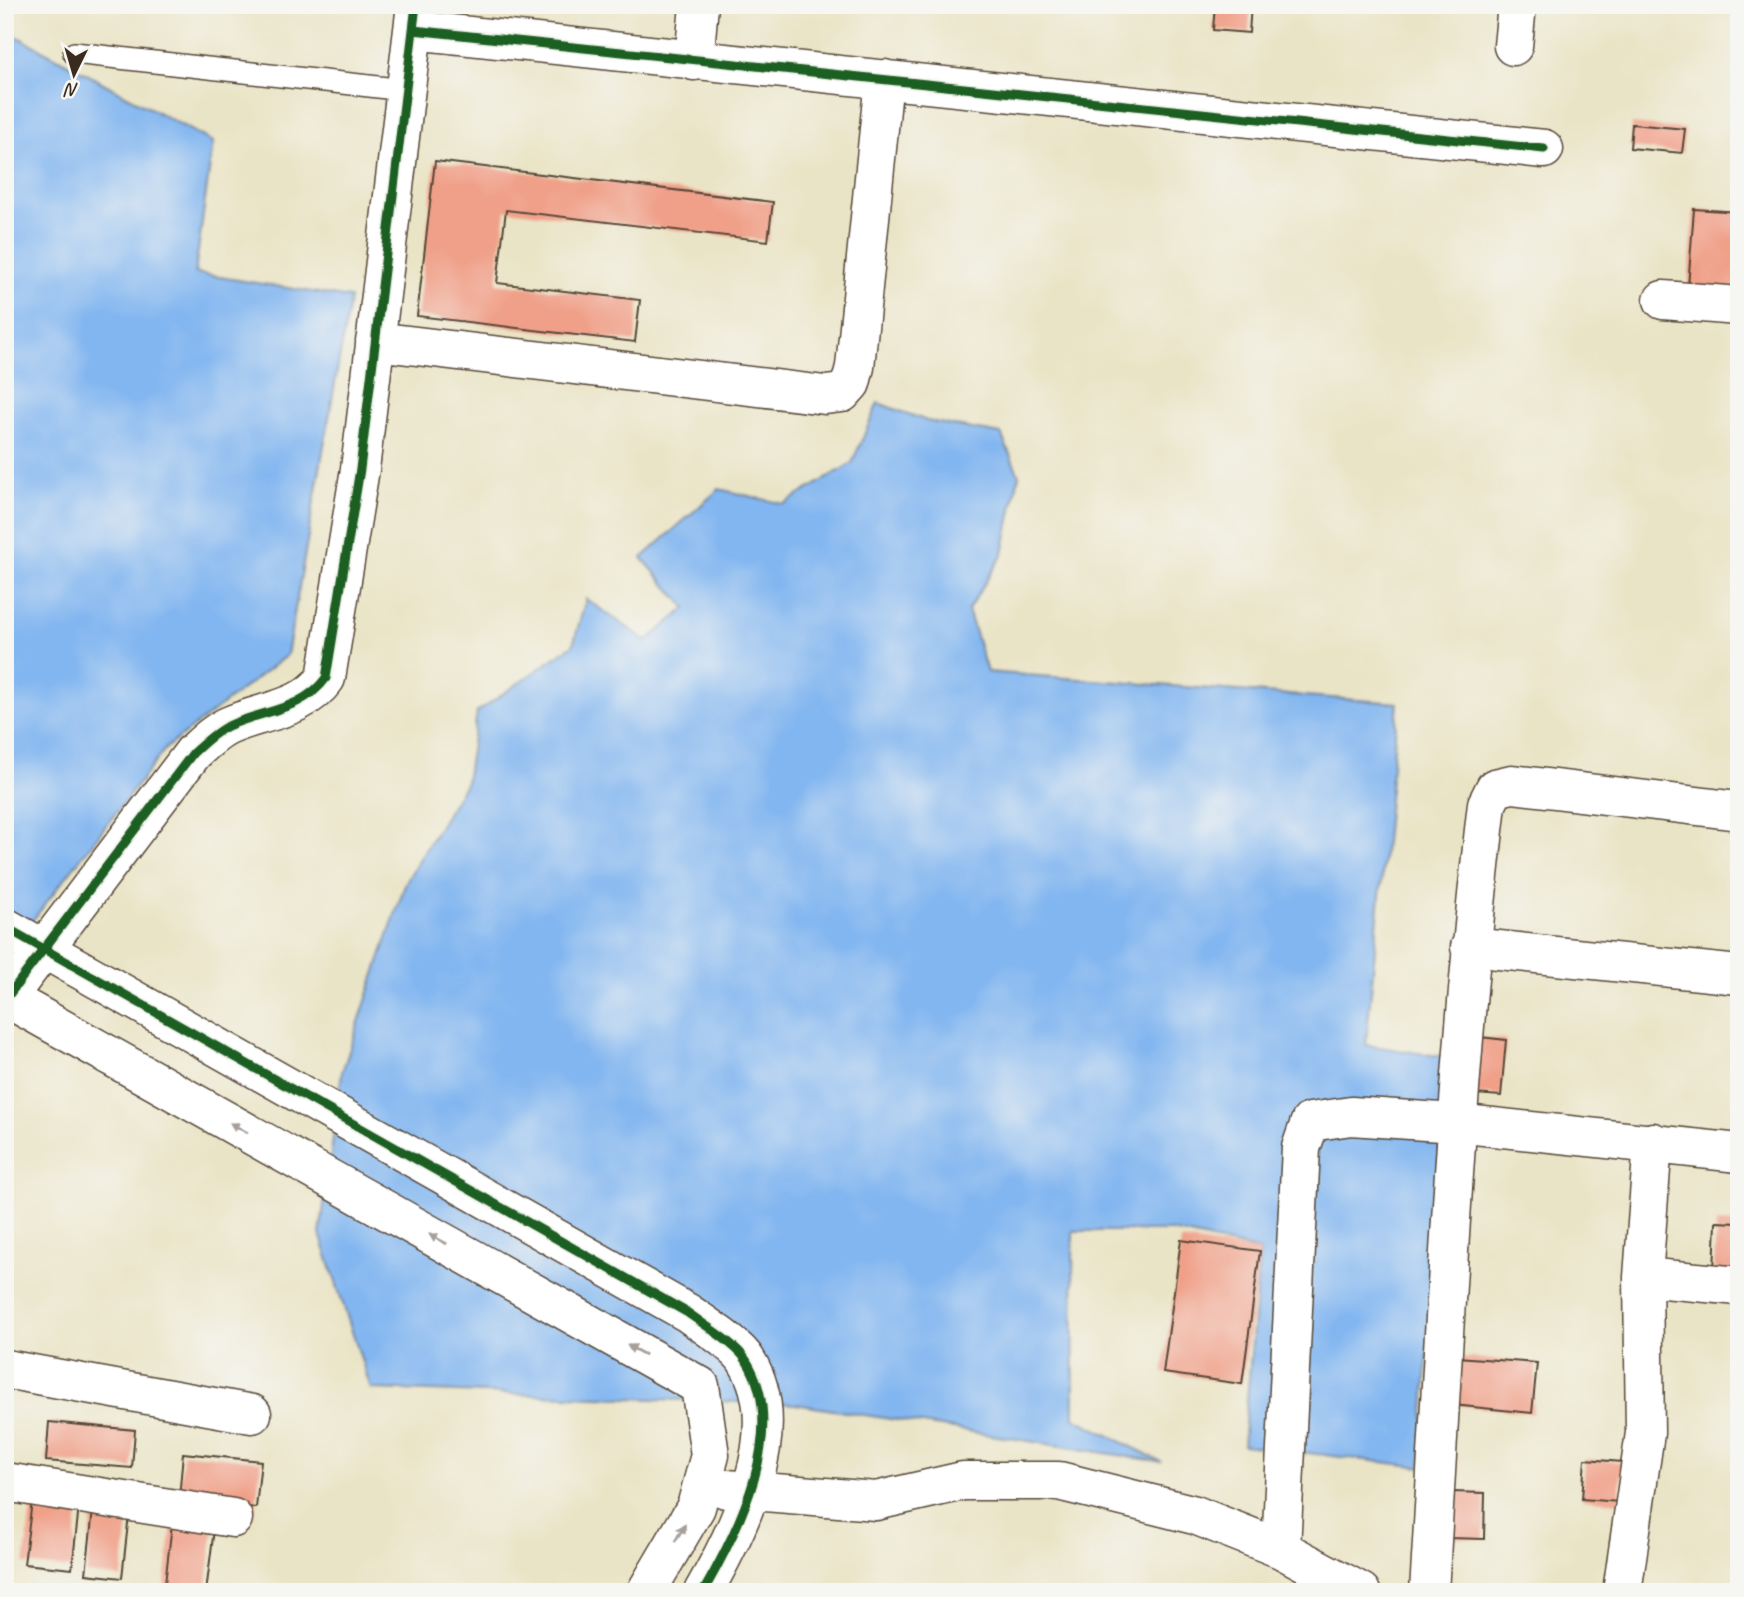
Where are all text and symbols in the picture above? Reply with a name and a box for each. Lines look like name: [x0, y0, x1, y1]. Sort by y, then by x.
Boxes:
north arrow: [38, 38, 108, 108]
text: N: [62, 77, 80, 102]
one-way arrow: [229, 1122, 249, 1134]
one-way arrow: [428, 1233, 447, 1245]
one-way arrow: [626, 1344, 646, 1356]
one-way arrow: [674, 1524, 687, 1543]

